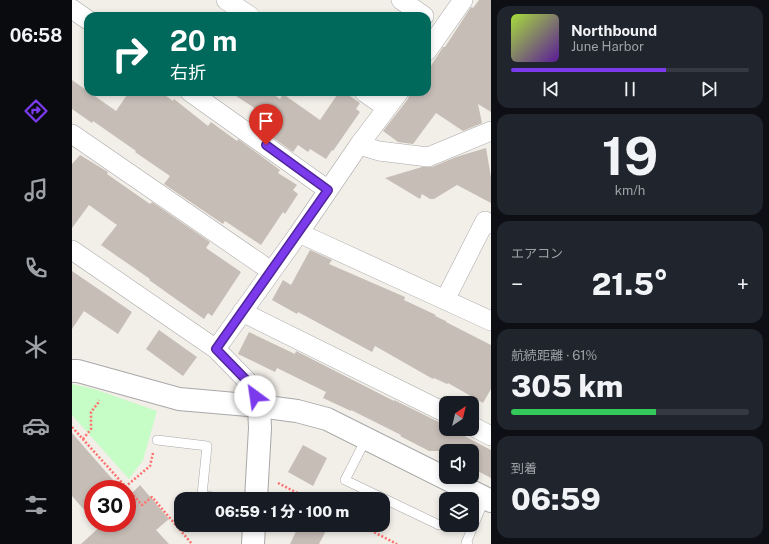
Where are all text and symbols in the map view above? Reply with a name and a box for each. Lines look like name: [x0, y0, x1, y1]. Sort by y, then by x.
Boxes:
text: Northbound: [571, 22, 657, 39]
text: 20 m: [170, 24, 237, 57]
text: 06:58: [10, 25, 62, 46]
icon: right: [104, 28, 156, 80]
text: June Harbor: [571, 39, 644, 54]
text: 右折: [170, 62, 206, 83]
icon: previous: [540, 78, 562, 100]
icon: pause: [619, 78, 641, 100]
icon: next: [698, 78, 720, 100]
icon: directions: [22, 97, 50, 125]
pin: [249, 104, 283, 145]
icon: arrive: [255, 110, 277, 132]
text: 19: [602, 126, 658, 187]
icon: music: [22, 176, 50, 204]
text: km/h: [615, 183, 645, 198]
text: エアコン: [511, 246, 563, 261]
icon: phone: [22, 254, 50, 282]
text: 21.5°: [592, 266, 668, 302]
text: −: [511, 271, 523, 297]
text: +: [737, 271, 749, 297]
icon: climate: [22, 333, 50, 361]
text: 航続距離 · 61%: [511, 348, 597, 363]
text: 305 km: [511, 368, 623, 404]
position arrow: [234, 375, 276, 417]
north arrow: [439, 396, 479, 436]
map controls: [439, 396, 479, 532]
icon: car: [22, 412, 50, 440]
button: sound: [439, 444, 479, 484]
text: 到着: [511, 461, 537, 476]
speed limit sign: 30: [84, 480, 136, 532]
text: 06:59: [511, 481, 601, 517]
icon: filters: [22, 491, 50, 519]
button: layers: [439, 492, 479, 532]
text: 06:59 · 1 分 · 100 m: [215, 503, 349, 520]

